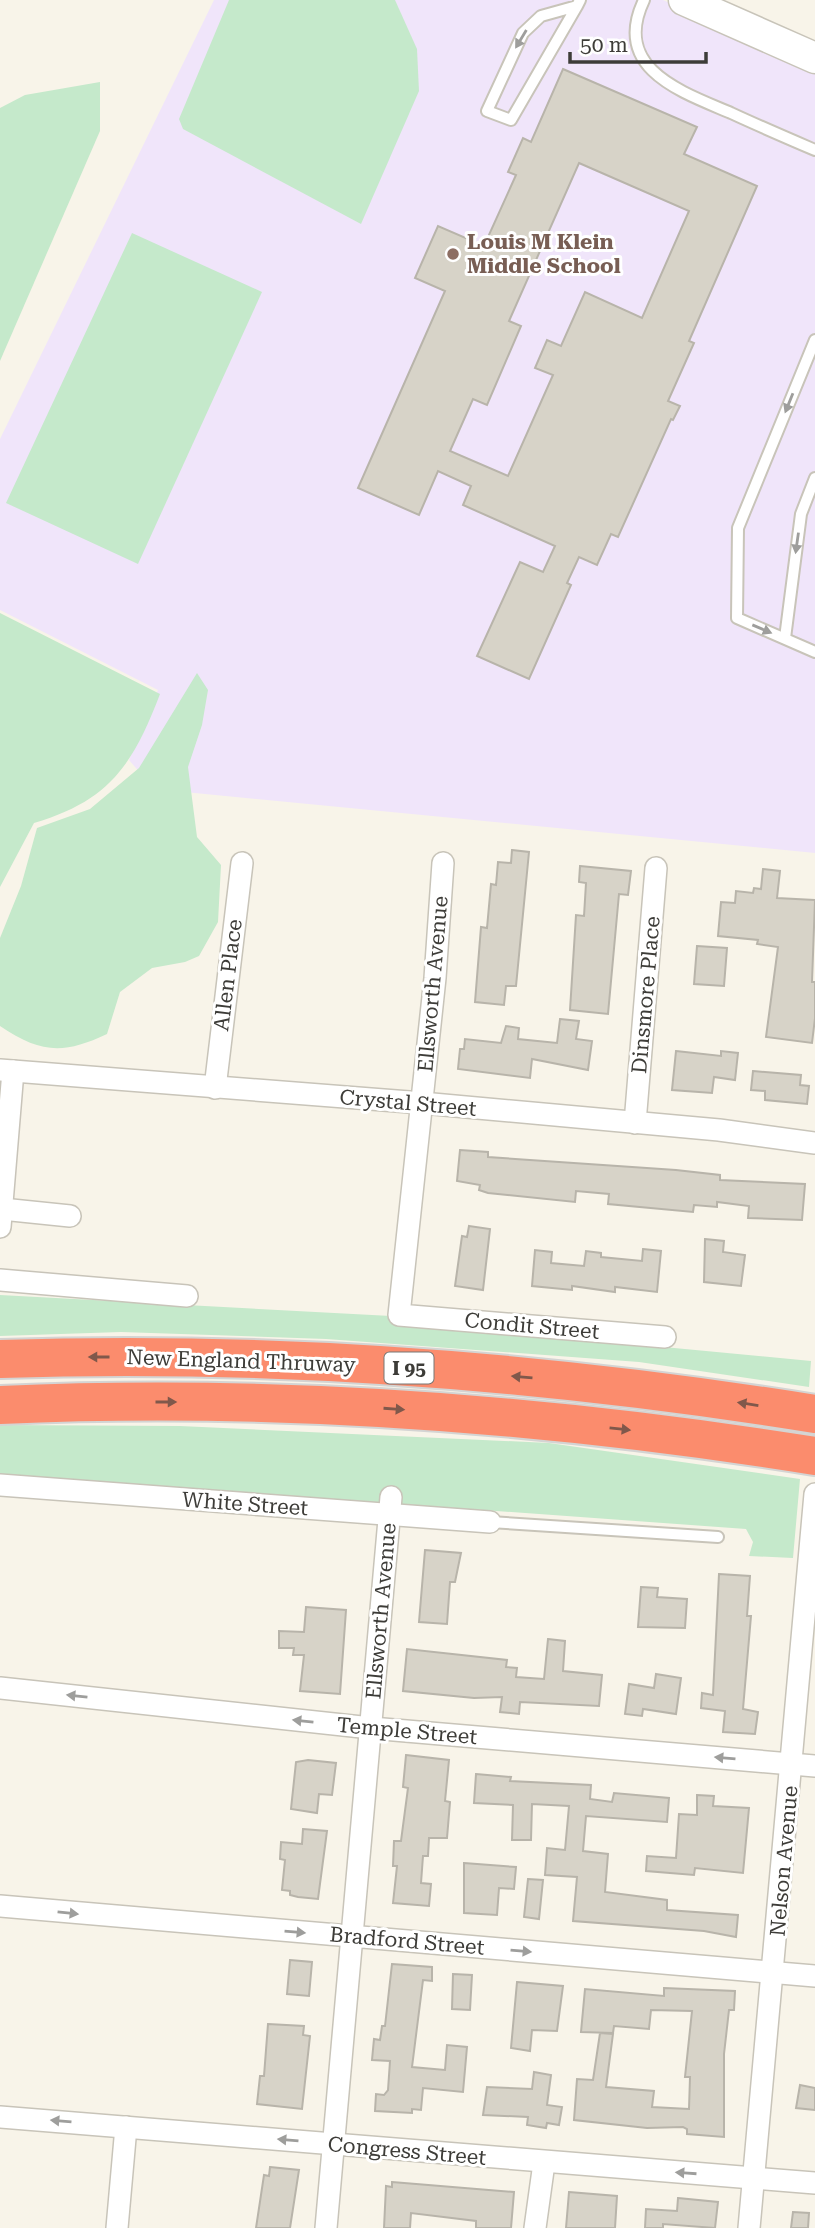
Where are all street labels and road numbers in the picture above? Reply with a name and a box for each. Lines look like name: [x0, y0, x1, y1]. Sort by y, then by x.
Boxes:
street label: Ellsworth Avenue: [413, 895, 453, 1073]
street label: Dinsmore Place: [627, 915, 665, 1075]
street label: Allen Place: [209, 918, 247, 1032]
street label: Crystal Street: [338, 1085, 478, 1121]
street label: Condit Street: [464, 1308, 601, 1344]
street label: New England Thruway: [126, 1345, 357, 1377]
road number: I 95: [384, 1352, 434, 1384]
street label: White Street: [181, 1488, 309, 1520]
street label: Ellsworth Avenue: [361, 1522, 401, 1700]
street label: Temple Street: [336, 1713, 478, 1749]
street label: Nelson Avenue: [765, 1785, 803, 1937]
street label: Bradford Street: [328, 1922, 486, 1960]
street label: Congress Street: [327, 2132, 487, 2170]

